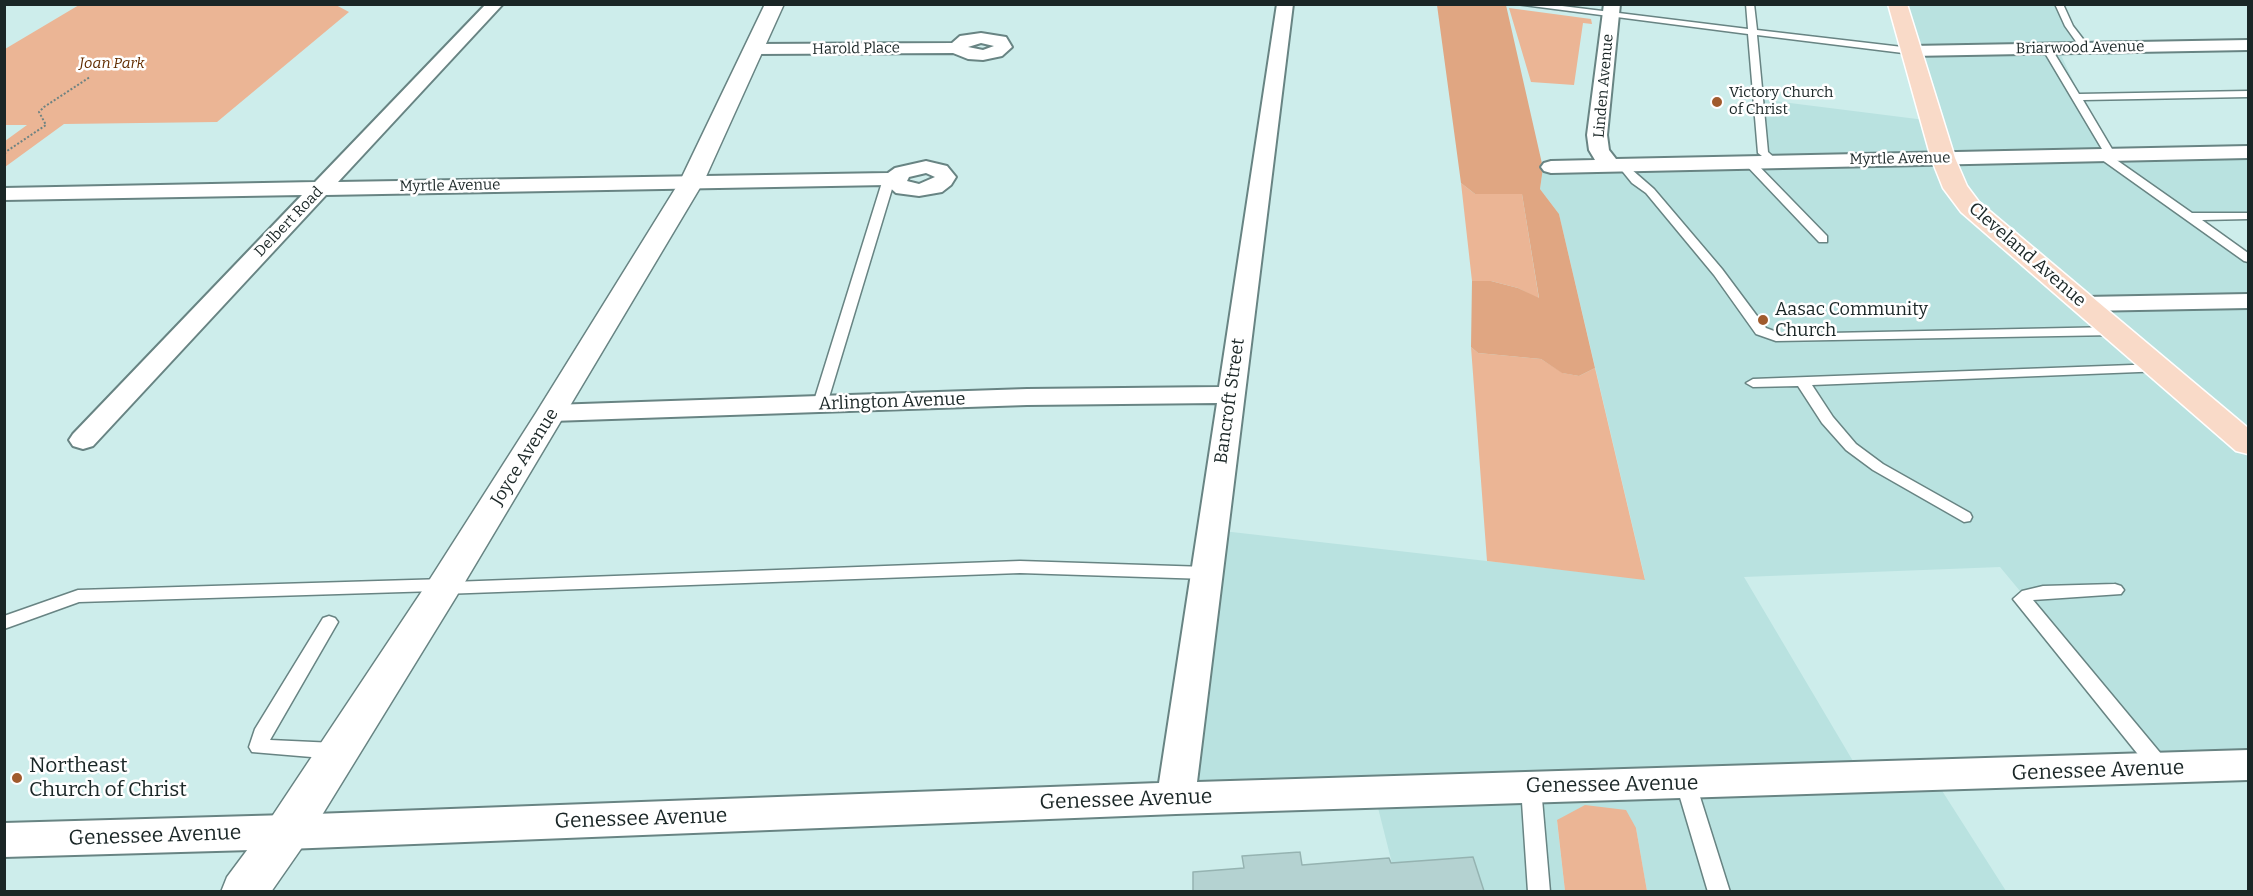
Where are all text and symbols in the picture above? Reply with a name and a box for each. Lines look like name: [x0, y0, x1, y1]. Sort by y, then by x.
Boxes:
street label: Linden Avenue: [1590, 33, 1618, 139]
street label: Briarwood Avenue: [2016, 38, 2144, 58]
street label: Harold Place: [812, 39, 900, 59]
park label: Joan Park: [79, 55, 145, 73]
place label: Victory Church of Christ: [1729, 84, 1833, 119]
marker: Victory Church of Christ: [1710, 95, 1724, 109]
street label: Myrtle Avenue: [1849, 149, 1951, 169]
street label: Myrtle Avenue: [399, 176, 501, 196]
street label: Delbert Road: [251, 183, 327, 261]
street label: Cleveland Avenue: [1964, 198, 2090, 312]
place label: Aasac Community Church: [1775, 299, 1928, 342]
marker: Aasac Community Church: [1756, 313, 1770, 327]
street label: Bancroft Street: [1210, 337, 1250, 465]
street label: Arlington Avenue: [818, 389, 966, 415]
street label: Joyce Avenue: [487, 404, 563, 510]
place label: Northeast Church of Christ: [29, 753, 187, 803]
street label: Genessee Avenue: [2011, 755, 2185, 787]
marker: Northeast Church of Christ: [10, 771, 24, 785]
street label: Genessee Avenue: [1525, 771, 1699, 799]
street label: Genessee Avenue: [1039, 784, 1213, 816]
street label: Genessee Avenue: [554, 803, 728, 835]
street label: Genessee Avenue: [68, 820, 242, 852]

